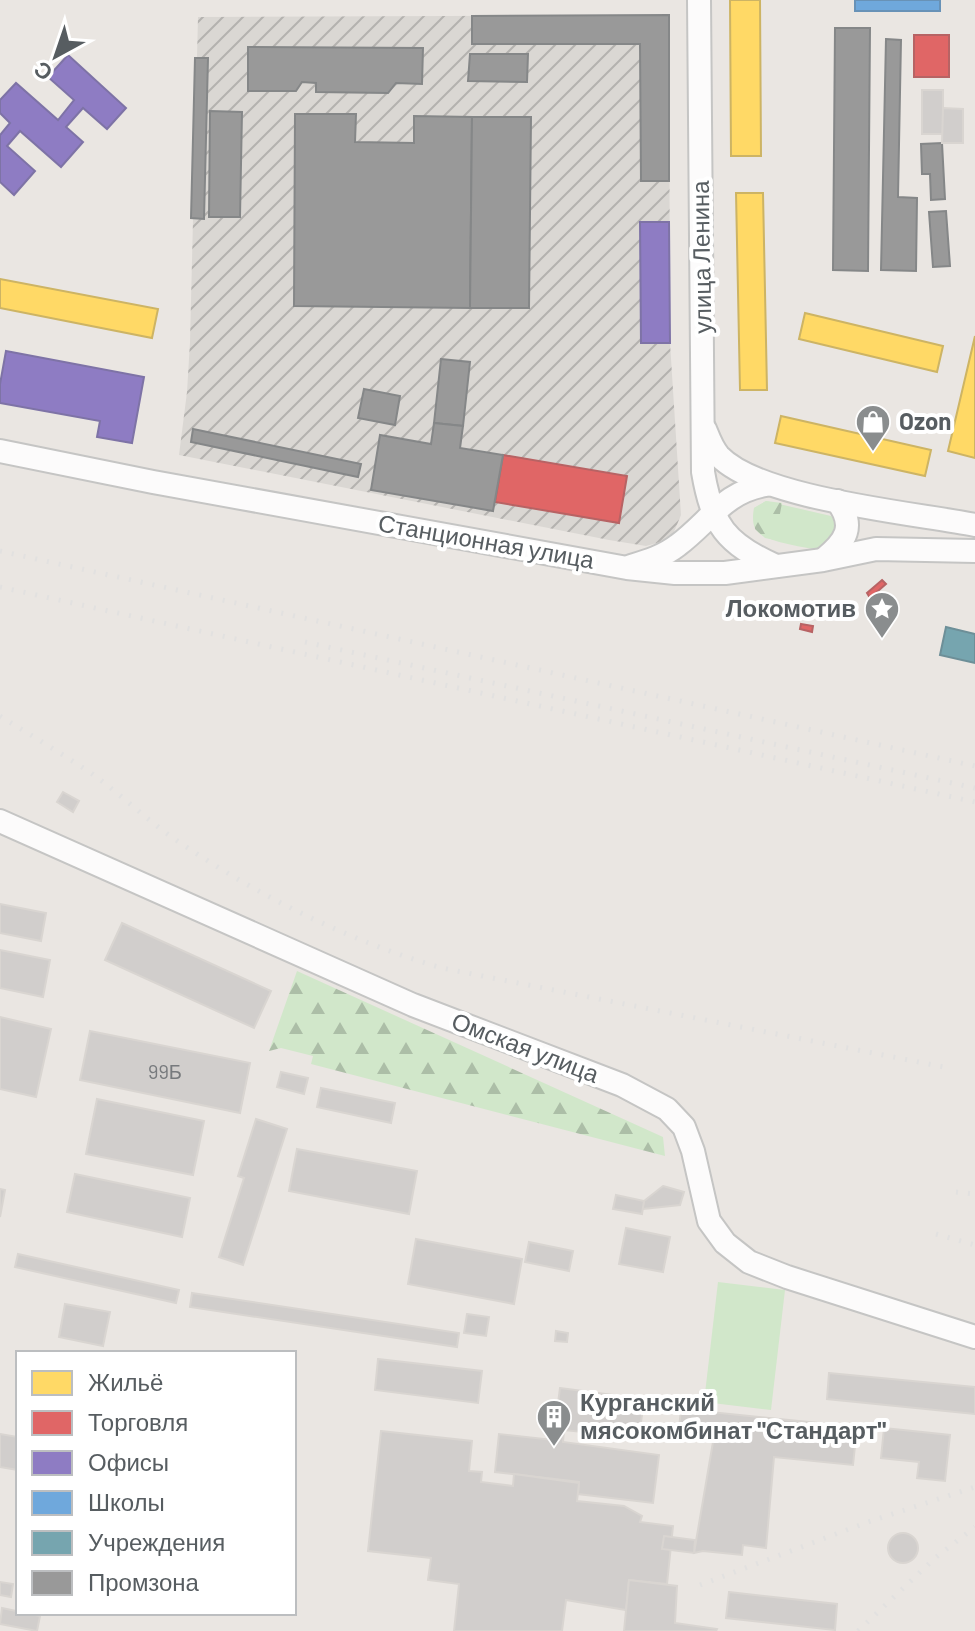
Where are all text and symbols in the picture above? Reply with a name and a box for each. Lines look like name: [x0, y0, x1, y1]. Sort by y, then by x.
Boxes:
north arrow: [16, 16, 96, 96]
text: С: [28, 57, 57, 87]
street label: улица Ленина: [685, 180, 716, 334]
shop icon: Ozon: [854, 403, 892, 453]
place label: Ozon: [899, 406, 951, 435]
street label: Станционная улица: [376, 507, 597, 574]
place icon: Локомотив: [863, 590, 901, 640]
place label: Локомотив: [726, 593, 856, 622]
street label: Омская улица: [448, 1005, 604, 1088]
house number: 99Б: [148, 1059, 182, 1083]
legend: [16, 1351, 296, 1615]
text: Жильё: [88, 1367, 163, 1396]
place label: Курганский мясокомбинат "Стандарт": [580, 1387, 886, 1444]
building icon: Курганский мясокомбинат "Стандарт": [535, 1398, 573, 1448]
text: Торговля: [88, 1407, 188, 1436]
text: Офисы: [88, 1447, 169, 1476]
text: Школы: [88, 1487, 165, 1516]
text: Учреждения: [88, 1527, 225, 1556]
text: Промзона: [88, 1567, 200, 1596]

